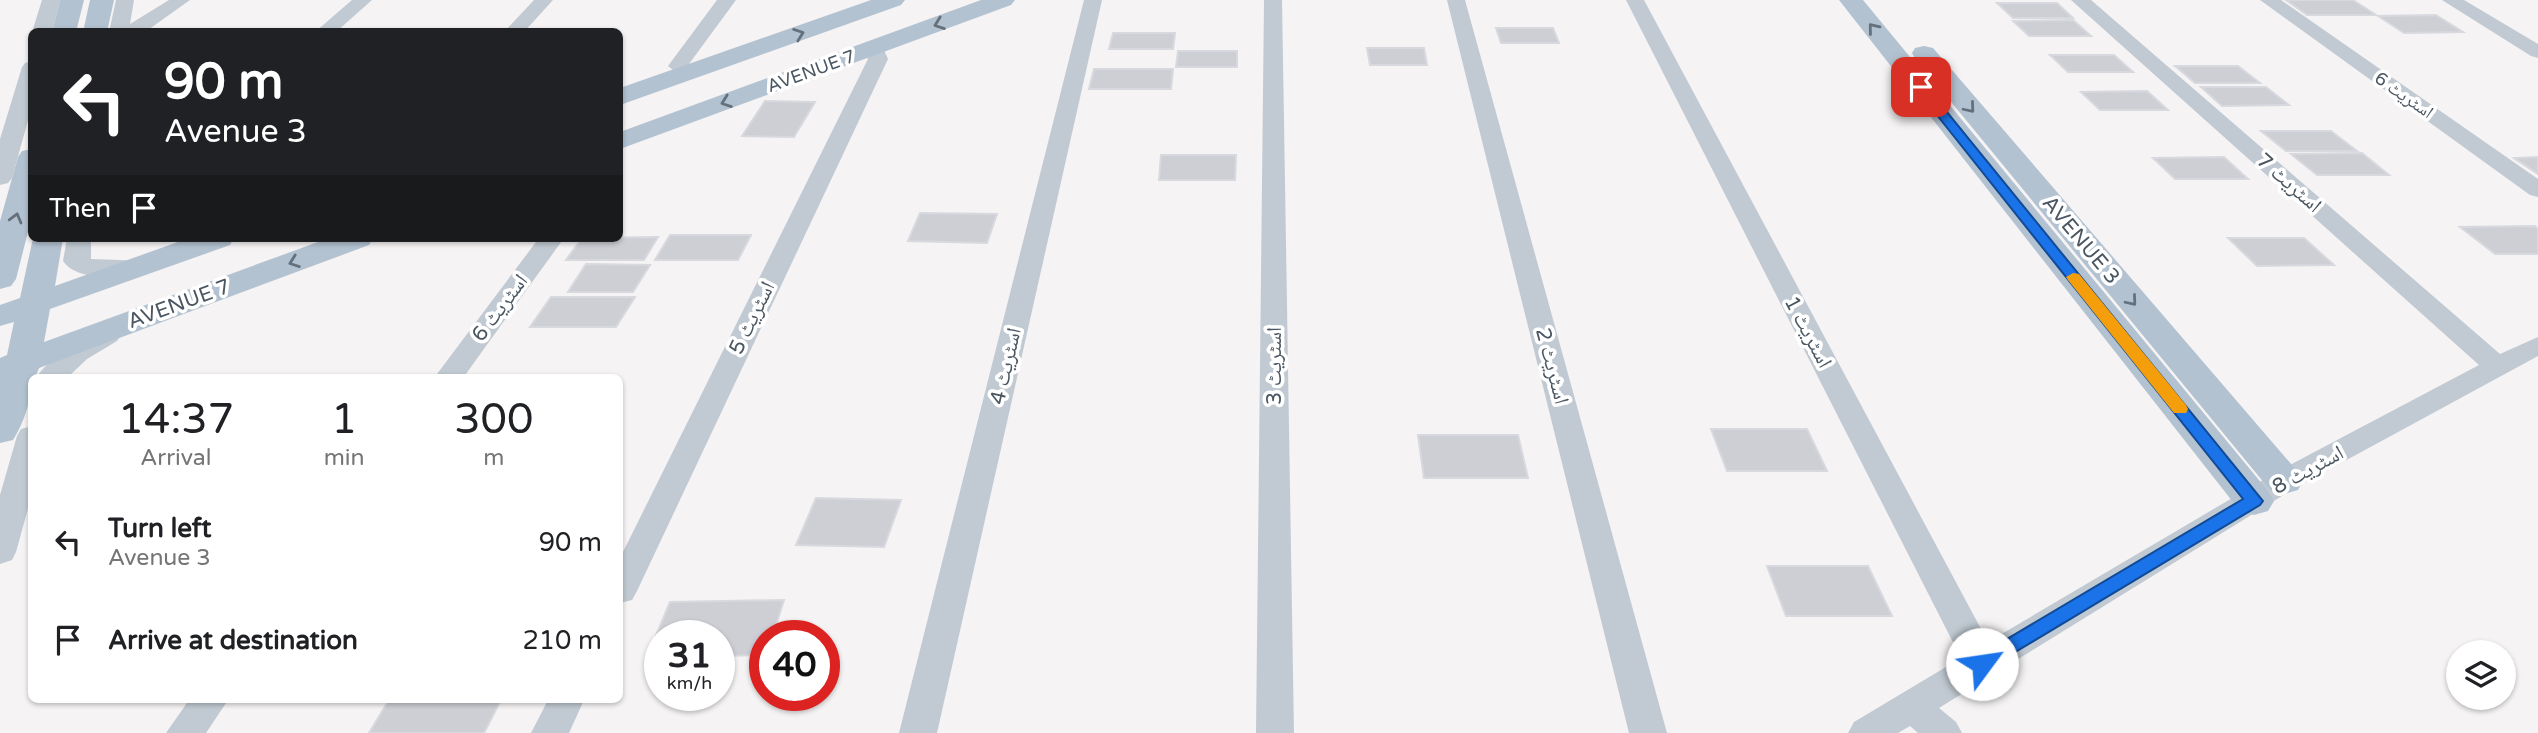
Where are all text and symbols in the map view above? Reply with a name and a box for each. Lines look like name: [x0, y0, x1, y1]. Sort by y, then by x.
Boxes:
one-way arrow: [934, 15, 946, 29]
one-way arrow: [1869, 23, 1881, 36]
one-way arrow: [793, 28, 805, 42]
street label: AVENUE 7: [764, 45, 858, 97]
text: 90 m: [164, 53, 283, 112]
icon: left: [49, 56, 140, 147]
pin: [1891, 57, 1951, 117]
street label: اسٹریٹ 6: [2370, 67, 2438, 123]
icon: arrive: [1902, 68, 1940, 106]
one-way arrow: [720, 94, 732, 108]
one-way arrow: [1962, 100, 1974, 113]
text: Avenue 3: [164, 113, 307, 151]
street label: اسٹریٹ 7: [2251, 148, 2327, 218]
icon: arrive: [125, 189, 163, 227]
street label: AVENUE 3: [2037, 191, 2125, 289]
text: Then: [49, 193, 111, 224]
one-way arrow: [8, 212, 22, 224]
one-way arrow: [289, 253, 301, 267]
street label: اسٹریٹ 6: [467, 269, 533, 347]
street label: AVENUE 7: [124, 274, 234, 334]
street label: اسٹریٹ 5: [724, 278, 780, 358]
street label: اسٹریٹ 1: [1779, 292, 1837, 372]
one-way arrow: [2124, 293, 2137, 306]
street label: اسٹریٹ 4: [985, 325, 1027, 407]
street label: اسٹریٹ 2: [1530, 325, 1574, 407]
street label: اسٹریٹ 3: [1262, 327, 1287, 405]
text: 14:37: [118, 394, 234, 445]
text: 1: [331, 394, 357, 445]
text: 300: [454, 394, 533, 445]
street label: اسٹریٹ 8: [2268, 440, 2348, 500]
text: Arrival: [140, 444, 211, 472]
text: min: [324, 444, 365, 472]
text: m: [483, 444, 504, 472]
text: Turn left: [108, 513, 211, 544]
icon: left: [49, 523, 87, 561]
text: 90 m: [539, 527, 602, 558]
text: Avenue 3: [108, 544, 211, 572]
speed limit sign: 40: [749, 620, 840, 711]
icon: arrive: [49, 621, 87, 659]
text: Arrive at destination: [108, 625, 358, 656]
text: 210 m: [522, 625, 602, 656]
position arrow: [1945, 627, 2019, 701]
text: 31: [668, 635, 711, 677]
map controls: [2446, 640, 2516, 710]
button: layers: [2446, 640, 2516, 710]
text: km/h: [667, 672, 712, 694]

